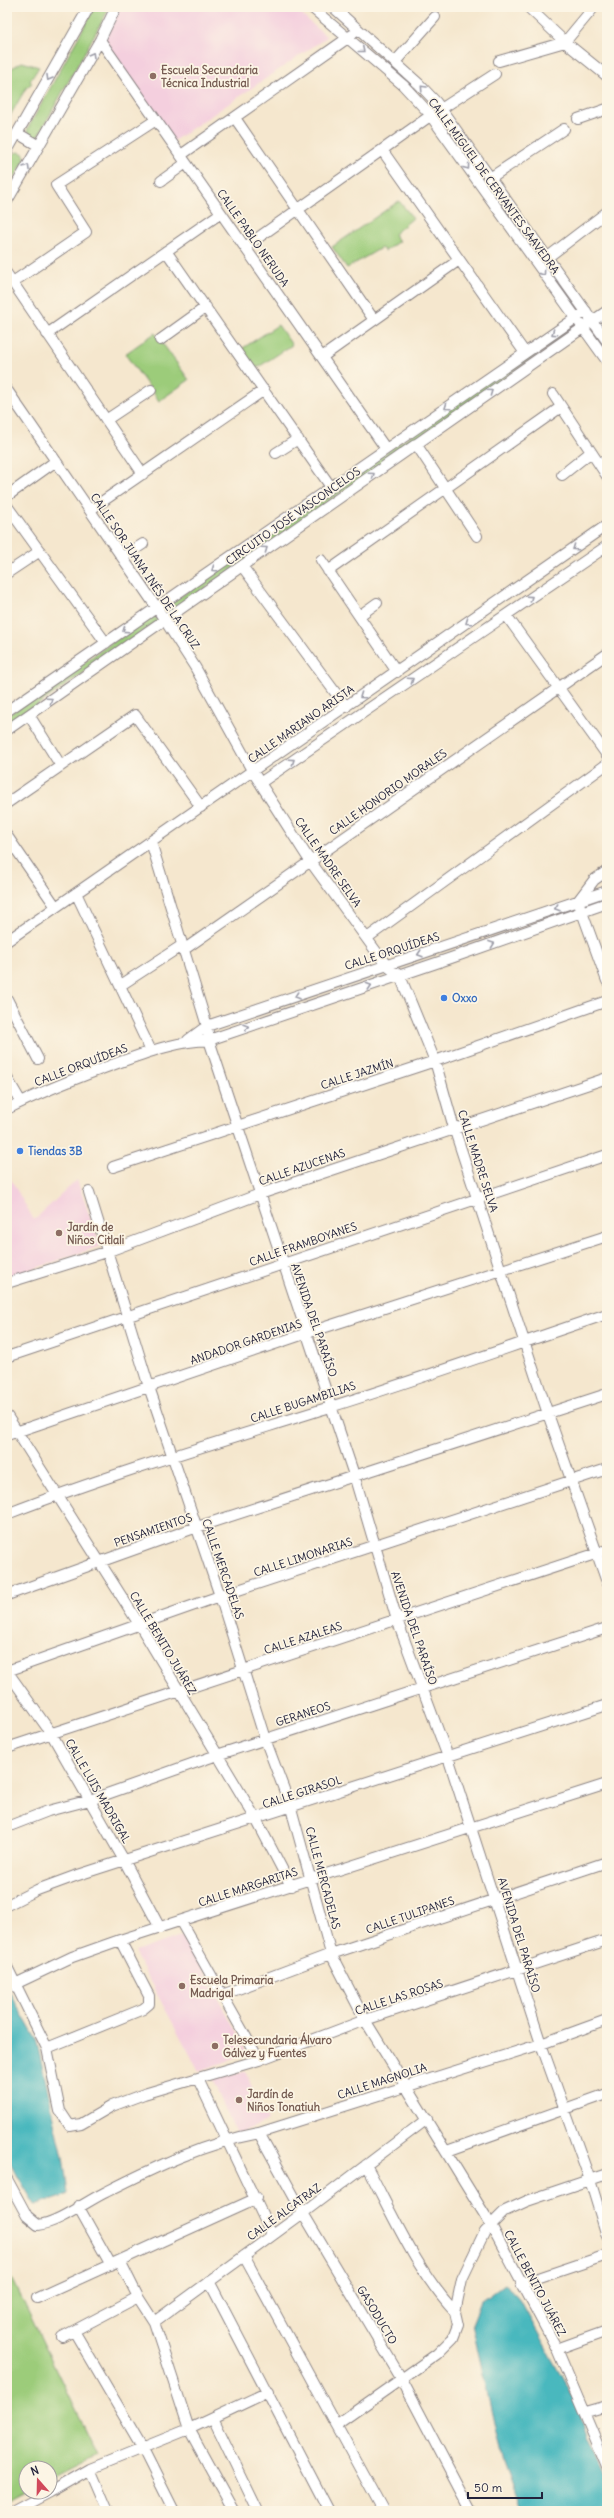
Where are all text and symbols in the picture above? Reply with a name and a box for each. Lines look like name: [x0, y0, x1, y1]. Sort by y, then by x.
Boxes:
one-way arrow: [358, 46, 365, 53]
one-way arrow: [87, 51, 94, 59]
place label: Escuela Secundaria Técnica Industrial: [161, 63, 259, 90]
marker: Escuela Secundaria Técnica Industrial: [148, 71, 158, 81]
one-way arrow: [47, 74, 54, 81]
one-way arrow: [420, 85, 427, 93]
street label: CALLE MIGUEL DE CERVANTES SAAVEDRA: [425, 95, 563, 277]
one-way arrow: [462, 163, 469, 170]
one-way arrow: [22, 164, 29, 171]
street label: CALLE PABLO NERUDA: [214, 186, 292, 290]
one-way arrow: [538, 269, 545, 276]
one-way arrow: [551, 328, 558, 336]
one-way arrow: [486, 389, 493, 397]
one-way arrow: [444, 402, 451, 410]
street label: CIRCUITO JOSÉ VASCONCELOS: [222, 463, 363, 568]
one-way arrow: [368, 472, 375, 480]
street label: CALLE SOR JUANA INÉS DE LA CRUZ: [87, 490, 203, 652]
one-way arrow: [572, 543, 579, 551]
one-way arrow: [261, 547, 268, 554]
one-way arrow: [211, 564, 218, 572]
one-way arrow: [526, 596, 533, 603]
one-way arrow: [466, 617, 473, 624]
one-way arrow: [122, 625, 129, 633]
one-way arrow: [407, 678, 414, 685]
street label: CALLE MARIANO ARISTA: [245, 682, 357, 766]
one-way arrow: [359, 691, 366, 698]
one-way arrow: [46, 698, 53, 705]
street label: CALLE HONORIO MORALES: [326, 746, 450, 838]
one-way arrow: [288, 759, 295, 766]
street label: CALLE MADRE SELVA: [292, 814, 364, 910]
one-way arrow: [553, 903, 560, 912]
street label: CALLE ORQUÍDEAS: [343, 928, 441, 973]
one-way arrow: [488, 940, 495, 948]
one-way arrow: [417, 949, 424, 958]
one-way arrow: [365, 982, 372, 991]
one-way arrow: [294, 991, 301, 1000]
place label: Oxxo: [452, 991, 477, 1005]
marker: Oxxo: [439, 993, 449, 1003]
one-way arrow: [242, 1023, 249, 1032]
street label: CALLE ORQUÍDEAS: [32, 1040, 130, 1089]
street label: CALLE JAZMÍN: [319, 1055, 395, 1092]
street label: CALLE MADRE SELVA: [455, 1108, 501, 1214]
place label: Tiendas 3B: [28, 1144, 82, 1158]
marker: Tiendas 3B: [15, 1146, 25, 1156]
street label: CALLE AZUCENAS: [257, 1146, 347, 1188]
street label: CALLE FRAMBOYANES: [247, 1219, 359, 1269]
place label: Jardín de Niños Citlali: [67, 1220, 124, 1247]
marker: Jardín de Niños Citlali: [54, 1228, 64, 1238]
street label: AVENIDA DEL PARAÍSO: [288, 1261, 341, 1379]
street label: ANDADOR GARDENIAS: [188, 1316, 304, 1368]
street label: CALLE BUGAMBILIAS: [249, 1378, 357, 1426]
street label: PENSAMIENTOS: [112, 1510, 194, 1550]
street label: CALLE MERCADELAS: [199, 1517, 247, 1621]
street label: CALLE LIMONARIAS: [252, 1534, 354, 1580]
street label: AVENIDA DEL PARAÍSO: [388, 1569, 441, 1687]
street label: CALLE BENITO JUÁREZ: [127, 1588, 200, 1697]
street label: CALLE AZALEAS: [262, 1619, 344, 1657]
street label: GERANEOS: [274, 1699, 332, 1729]
street label: CALLE LUIS MADRIGAL: [62, 1736, 134, 1846]
street label: CALLE GIRASOL: [260, 1773, 344, 1811]
street label: CALLE MERCADELAS: [303, 1825, 343, 1931]
street label: CALLE MARGARITAS: [197, 1864, 299, 1910]
street label: AVENIDA DEL PARAÍSO: [495, 1875, 544, 1994]
street label: CALLE TULIPANES: [364, 1893, 456, 1937]
place label: Escuela Primaria Madrigal: [190, 1973, 274, 2001]
street label: CALLE LAS ROSAS: [353, 1976, 445, 2018]
marker: Escuela Primaria Madrigal: [177, 1981, 187, 1991]
place label: Telesecundaria Álvaro Gálvez y Fuentes: [223, 2032, 332, 2061]
marker: Telesecundaria Álvaro Gálvez y Fuentes: [210, 2041, 220, 2051]
street label: CALLE MAGNOLIA: [335, 2060, 429, 2102]
place label: Jardín de Niños Tonatiuh: [247, 2087, 321, 2114]
marker: Jardín de Niños Tonatiuh: [234, 2095, 244, 2105]
street label: CALLE ALCATRAZ: [244, 2181, 324, 2243]
street label: CALLE BENITO JUÁREZ: [501, 2227, 570, 2338]
street label: GASODUCTO: [354, 2283, 400, 2347]
north arrow: [18, 2460, 58, 2500]
text: N: [29, 2463, 41, 2478]
scale bar: [468, 2474, 542, 2500]
text: 50 m: [474, 2480, 503, 2495]

